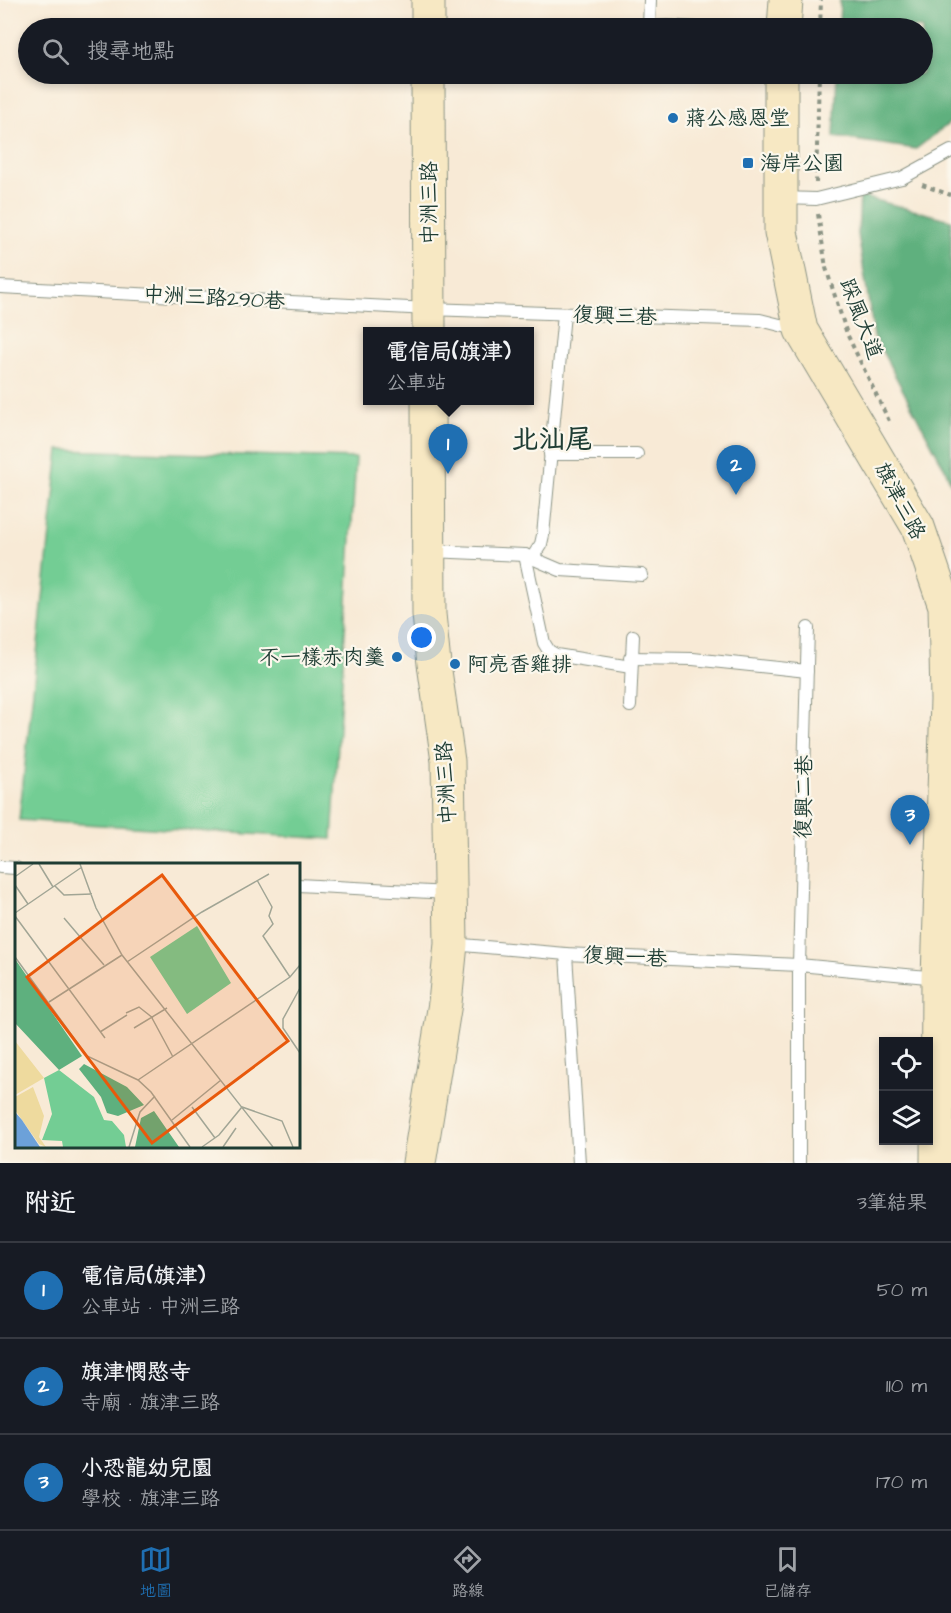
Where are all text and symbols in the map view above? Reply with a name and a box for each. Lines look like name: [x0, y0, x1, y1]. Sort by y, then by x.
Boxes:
search box: [18, 18, 933, 84]
icon: search: [39, 35, 72, 68]
text: 搜尋地點: [87, 36, 175, 67]
place label: 蔣公感恩堂: [685, 104, 790, 133]
marker: 蔣公感恩堂: [666, 111, 680, 125]
place label: 海岸公園: [760, 149, 844, 178]
marker: 海岸公園: [741, 156, 755, 170]
street label: 中洲三路: [415, 161, 444, 245]
street label: 踩風大道: [832, 275, 890, 363]
street label: 中洲三路290巷: [142, 280, 286, 316]
street label: 復興三巷: [573, 300, 657, 332]
popup: [363, 327, 534, 405]
text: 電信局(旗津): [386, 337, 511, 368]
text: 公車站: [386, 369, 446, 397]
district label: 北汕尾: [512, 421, 593, 459]
pin: 1: [428, 424, 468, 474]
pin: 2: [716, 446, 756, 495]
street label: 旗津三路: [867, 457, 933, 545]
your location: [407, 623, 436, 652]
place label: 不一樣赤肉羹: [259, 643, 385, 672]
marker: 不一樣赤肉羹: [390, 650, 404, 664]
place label: 阿亮香雞排: [467, 650, 572, 679]
marker: 阿亮香雞排: [448, 657, 462, 671]
street label: 中洲三路: [429, 740, 463, 826]
street label: 復興二巷: [789, 755, 819, 839]
pin: 3: [890, 796, 930, 845]
inset map: [15, 863, 300, 1148]
street label: 復興一巷: [582, 940, 668, 974]
map controls: [879, 1037, 933, 1145]
button: locate: [879, 1037, 933, 1091]
button: layers: [879, 1091, 933, 1145]
text: 附近: [24, 1185, 76, 1221]
text: 3筆結果: [857, 1189, 927, 1217]
text: 電信局(旗津): [81, 1261, 205, 1292]
text: 1: [42, 1276, 45, 1304]
text: 50 m: [877, 1276, 927, 1304]
text: 公車站 · 中洲三路: [81, 1293, 240, 1321]
text: 旗津憫愍寺: [81, 1357, 191, 1388]
text: 2: [38, 1372, 49, 1400]
text: 110 m: [886, 1372, 927, 1400]
text: 寺廟 · 旗津三路: [81, 1389, 220, 1417]
text: 小恐龍幼兒園: [81, 1453, 213, 1484]
text: 3: [38, 1468, 49, 1496]
text: 170 m: [876, 1468, 927, 1496]
text: 學校 · 旗津三路: [81, 1485, 220, 1513]
tab: 地圖: [139, 1543, 172, 1602]
tab: 路線: [451, 1543, 484, 1602]
tab: 已儲存: [763, 1543, 811, 1602]

